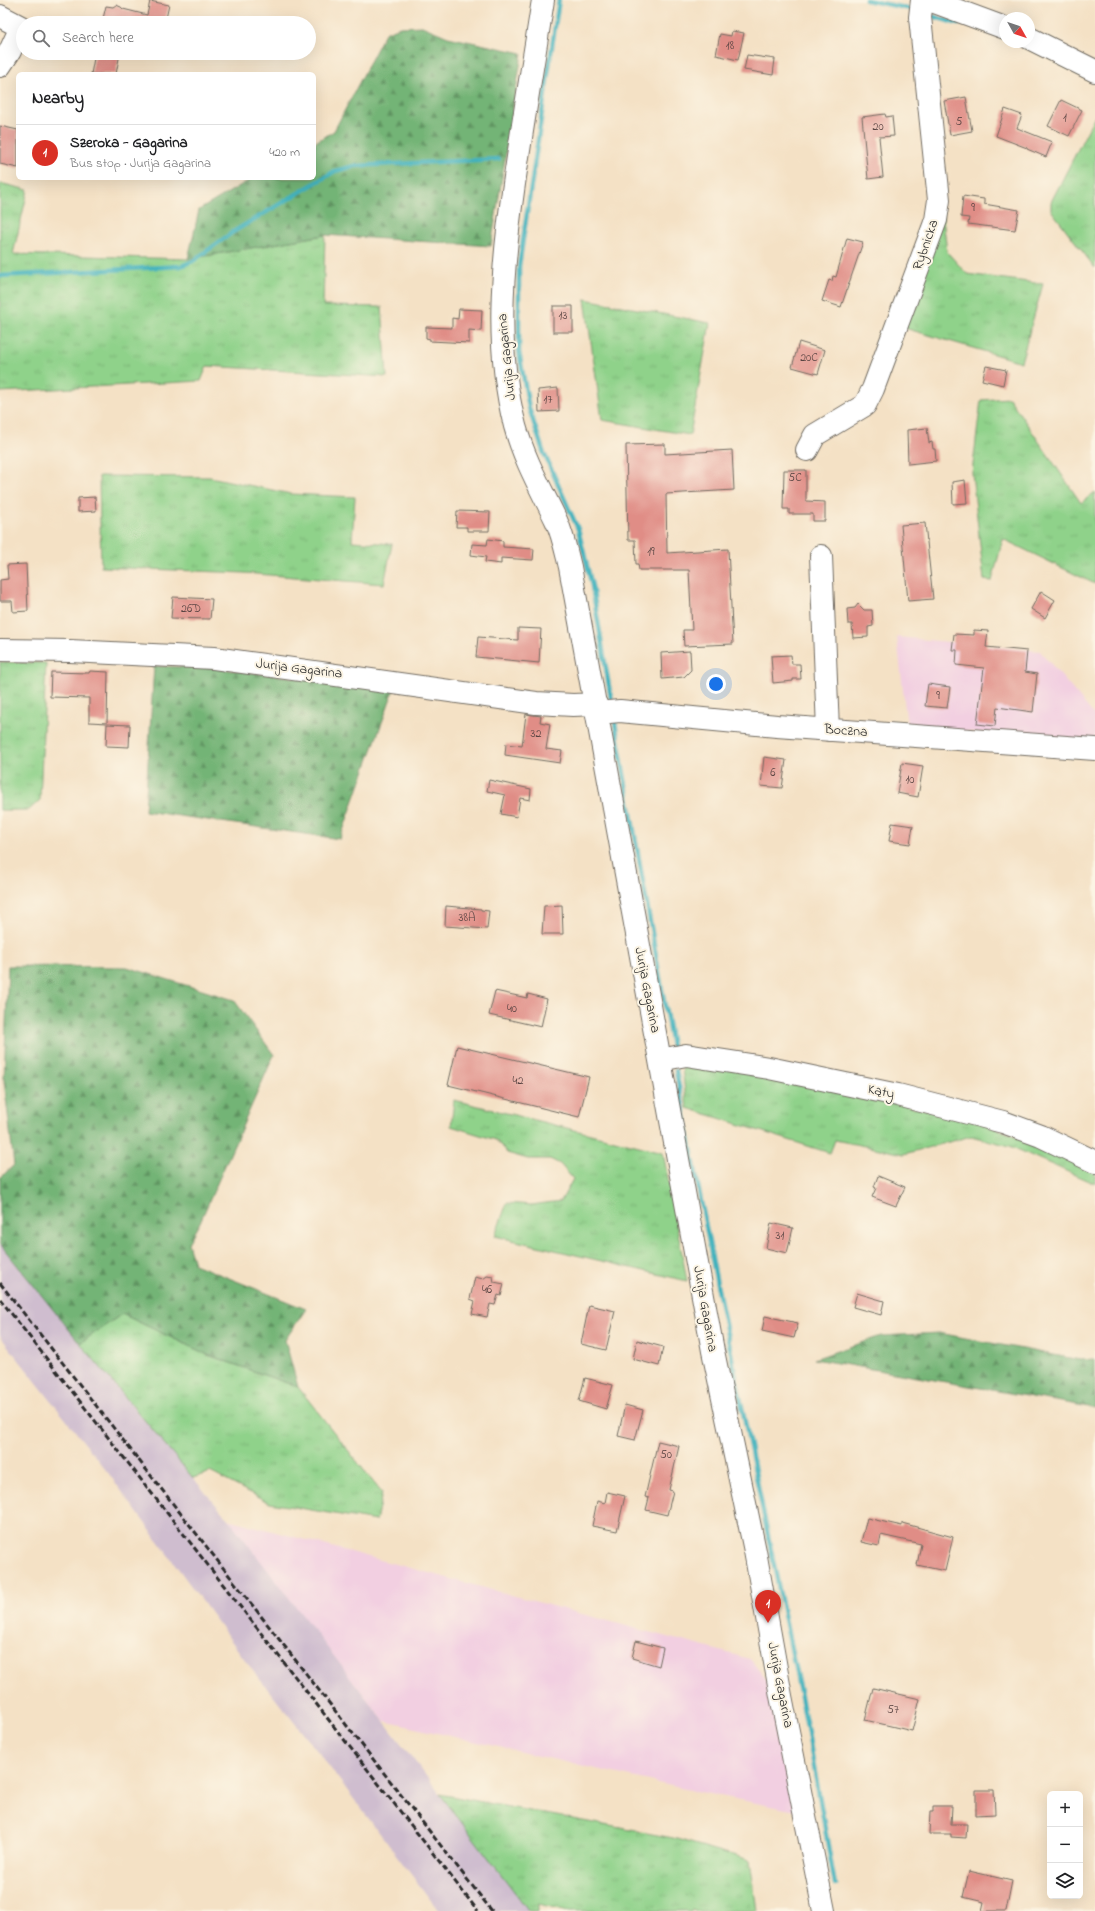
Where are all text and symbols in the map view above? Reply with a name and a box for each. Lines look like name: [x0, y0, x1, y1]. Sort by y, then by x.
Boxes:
north arrow: [999, 12, 1035, 48]
search box: [16, 16, 316, 60]
icon: search: [30, 27, 52, 49]
text: Search here: [62, 27, 134, 49]
house number: 18: [726, 37, 735, 55]
text: Nearby: [32, 86, 84, 111]
house number: 1: [1063, 109, 1067, 127]
house number: 5: [956, 113, 963, 131]
house number: 20: [872, 118, 884, 136]
text: Szeroka - Gagarina: [70, 132, 188, 154]
text: 1: [43, 143, 47, 162]
text: 420 m: [269, 143, 300, 162]
text: Bus stop · Jurija Gagarina: [70, 154, 211, 173]
house number: 9: [971, 199, 975, 217]
street label: Rybnicka: [908, 217, 945, 273]
house number: 13: [559, 307, 567, 325]
street label: Jurija Gagarina: [492, 313, 523, 401]
house number: 20C: [800, 349, 818, 367]
house number: 17: [544, 391, 552, 409]
house number: 5C: [788, 469, 802, 487]
house number: 19: [647, 543, 655, 561]
house number: 26D: [181, 600, 201, 618]
street label: Jurija Gagarina: [254, 653, 343, 686]
your location: [706, 674, 726, 694]
house number: 9: [936, 687, 940, 705]
street label: Boczna: [823, 719, 868, 743]
house number: 32: [531, 725, 541, 743]
house number: 6: [770, 764, 776, 782]
house number: 10: [905, 771, 915, 789]
house number: 38A: [459, 909, 475, 927]
street label: Jurija Gagarina: [627, 945, 666, 1035]
house number: 40: [507, 1000, 517, 1018]
house number: 42: [513, 1072, 523, 1090]
street label: Kąty: [865, 1079, 897, 1106]
house number: 31: [776, 1227, 785, 1245]
street label: Jurija Gagarina: [686, 1264, 723, 1354]
house number: 46: [482, 1281, 493, 1299]
house number: 50: [660, 1446, 672, 1464]
pin: 1: [755, 1590, 781, 1623]
street label: Jurija Gagarina: [760, 1640, 799, 1730]
house number: 57: [887, 1701, 899, 1719]
map controls: [1047, 1791, 1083, 1899]
button: +: [1047, 1791, 1083, 1827]
button: −: [1047, 1827, 1083, 1863]
button: layers: [1047, 1863, 1083, 1899]

